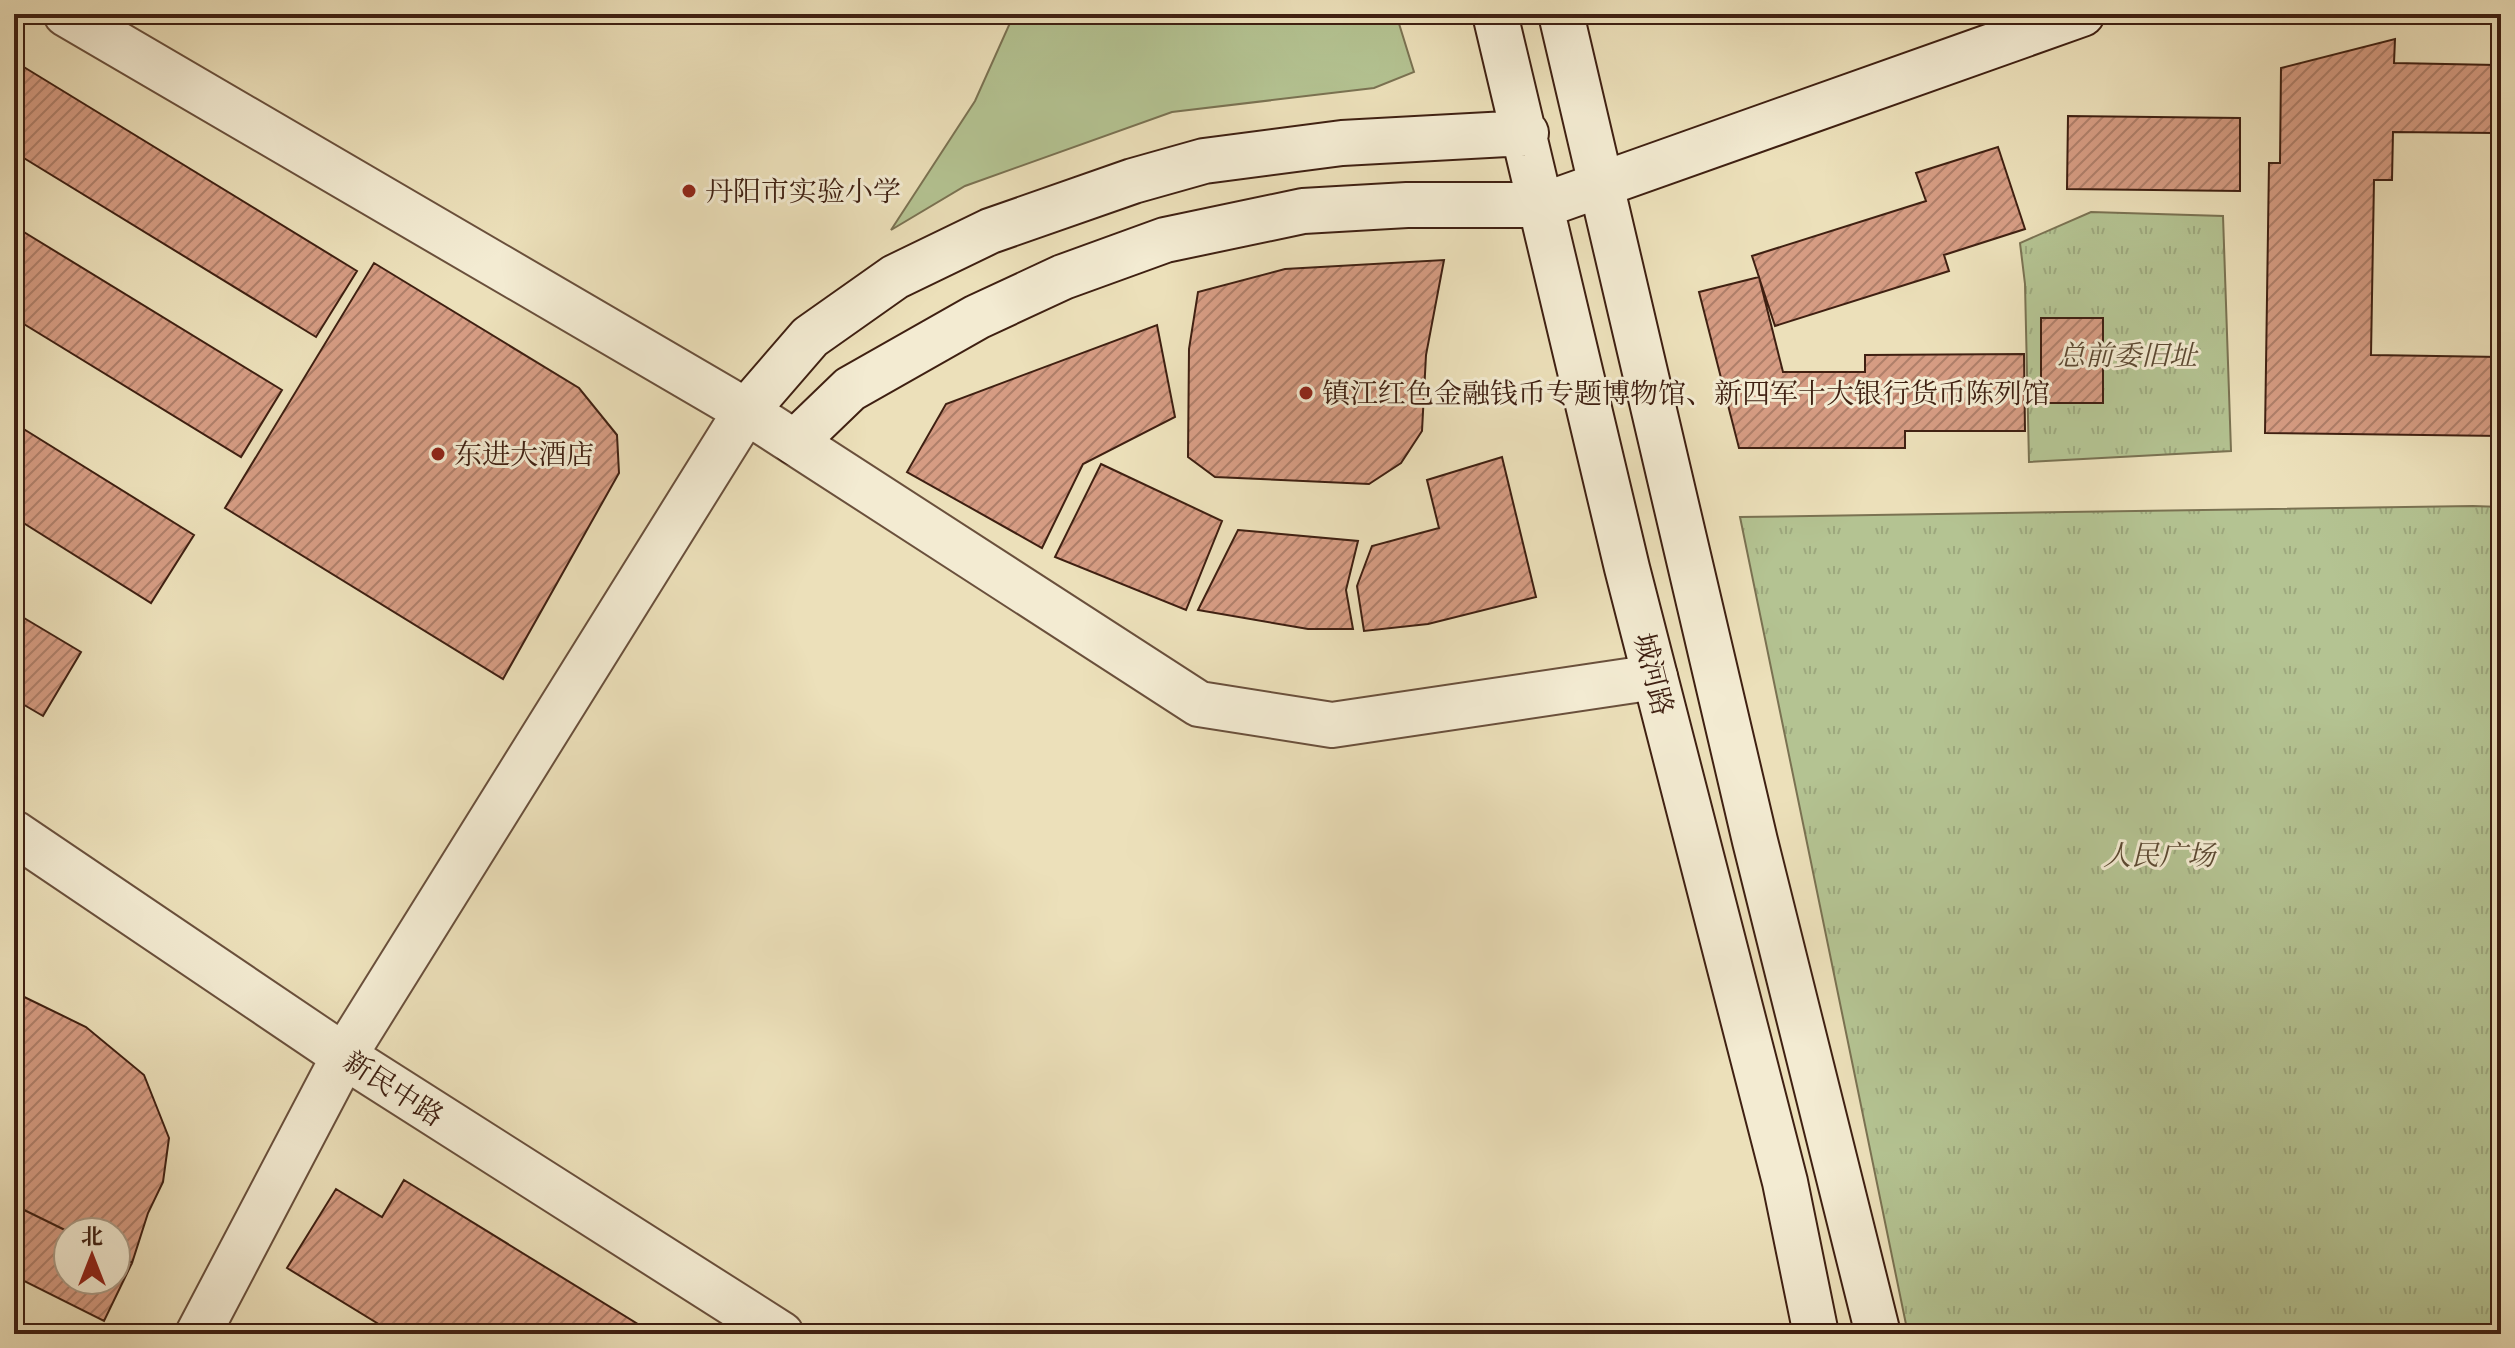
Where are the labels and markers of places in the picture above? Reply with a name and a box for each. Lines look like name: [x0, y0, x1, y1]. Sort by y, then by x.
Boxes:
place label: 丹阳市实验小学: [705, 175, 901, 210]
marker: 丹阳市实验小学: [680, 182, 698, 200]
place label: 镇江红色金融钱币专题博物馆、新四军十大银行货币陈列馆: [1322, 377, 2050, 412]
marker: 镇江红色金融钱币专题博物馆、新四军十大银行货币陈列馆: [1297, 384, 1315, 402]
place label: 东进大酒店: [454, 438, 594, 473]
marker: 东进大酒店: [429, 445, 447, 463]

